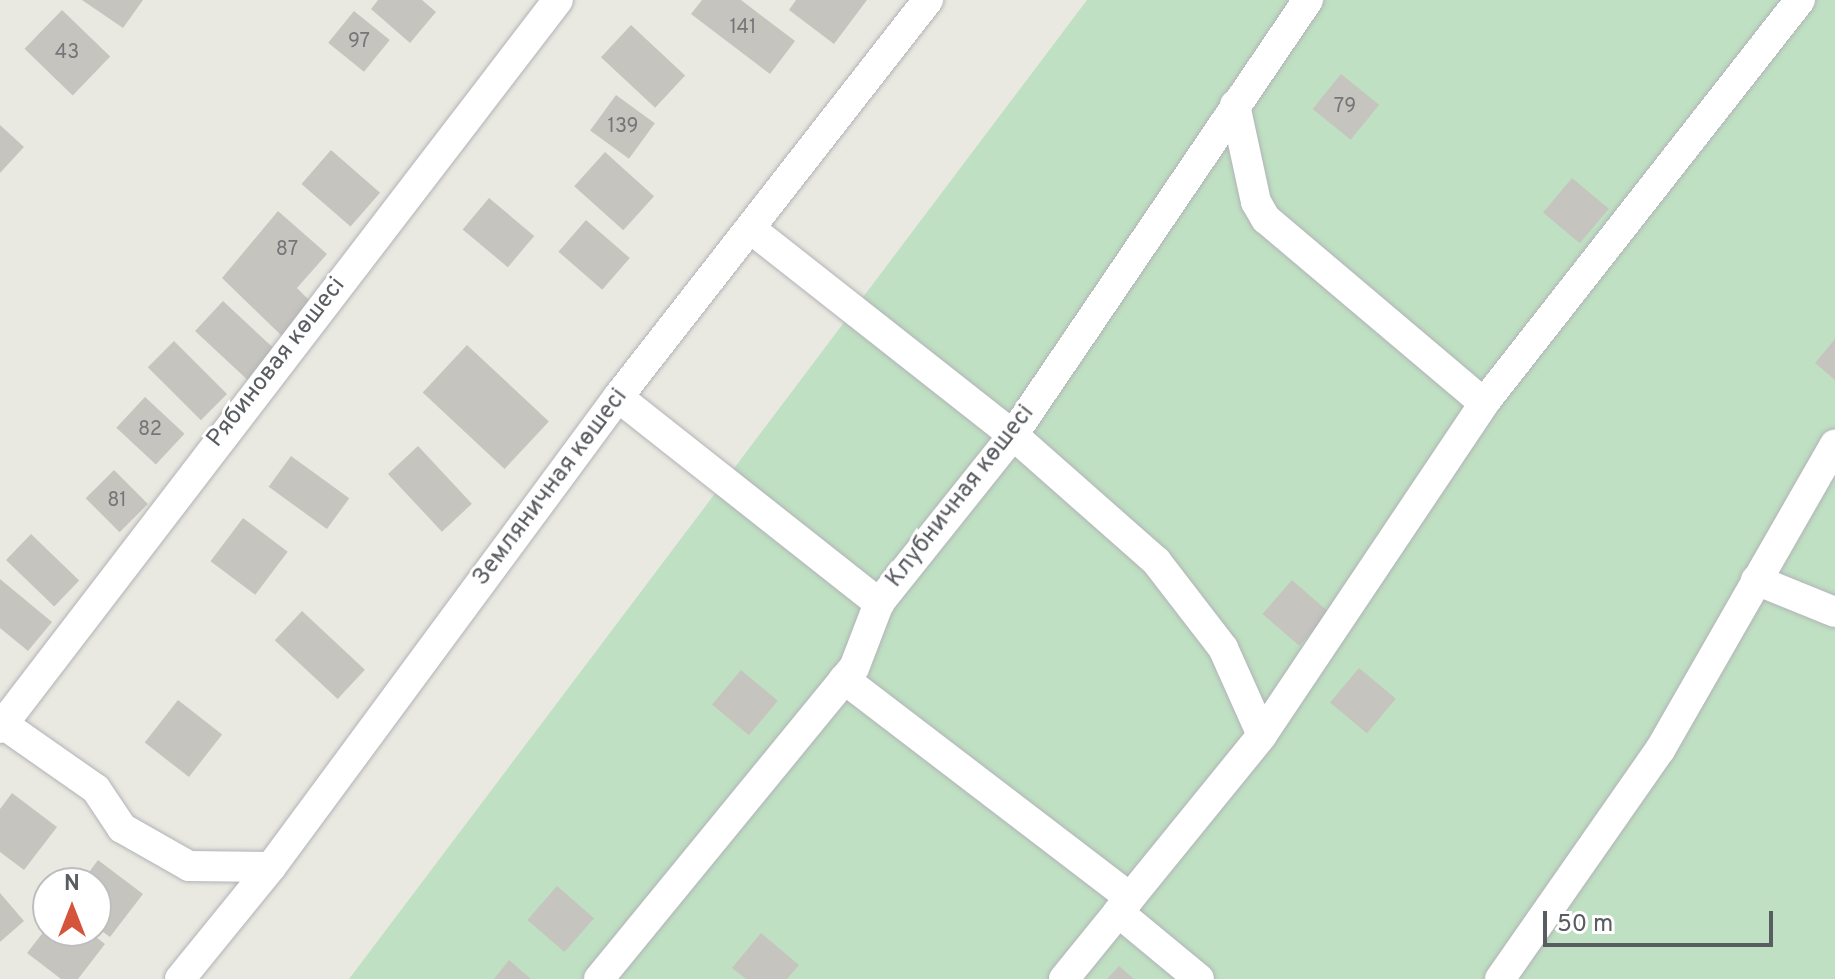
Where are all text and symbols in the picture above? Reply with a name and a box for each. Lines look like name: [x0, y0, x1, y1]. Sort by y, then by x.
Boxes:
house number: 141: [730, 16, 756, 40]
house number: 97: [348, 30, 370, 54]
house number: 43: [55, 41, 79, 65]
house number: 79: [1334, 95, 1356, 119]
house number: 139: [607, 115, 639, 139]
house number: 87: [276, 238, 298, 262]
street label: Рябиновая көшесі: [202, 272, 352, 454]
street label: Земляничная көшесі: [467, 384, 635, 592]
street label: Клубничная көшесі: [881, 400, 1041, 594]
house number: 82: [138, 418, 162, 442]
house number: 81: [107, 489, 127, 513]
north arrow: [32, 867, 112, 947]
text: N: [64, 871, 80, 898]
scale bar: [1547, 895, 1777, 945]
text: 50 m: [1557, 910, 1613, 940]

